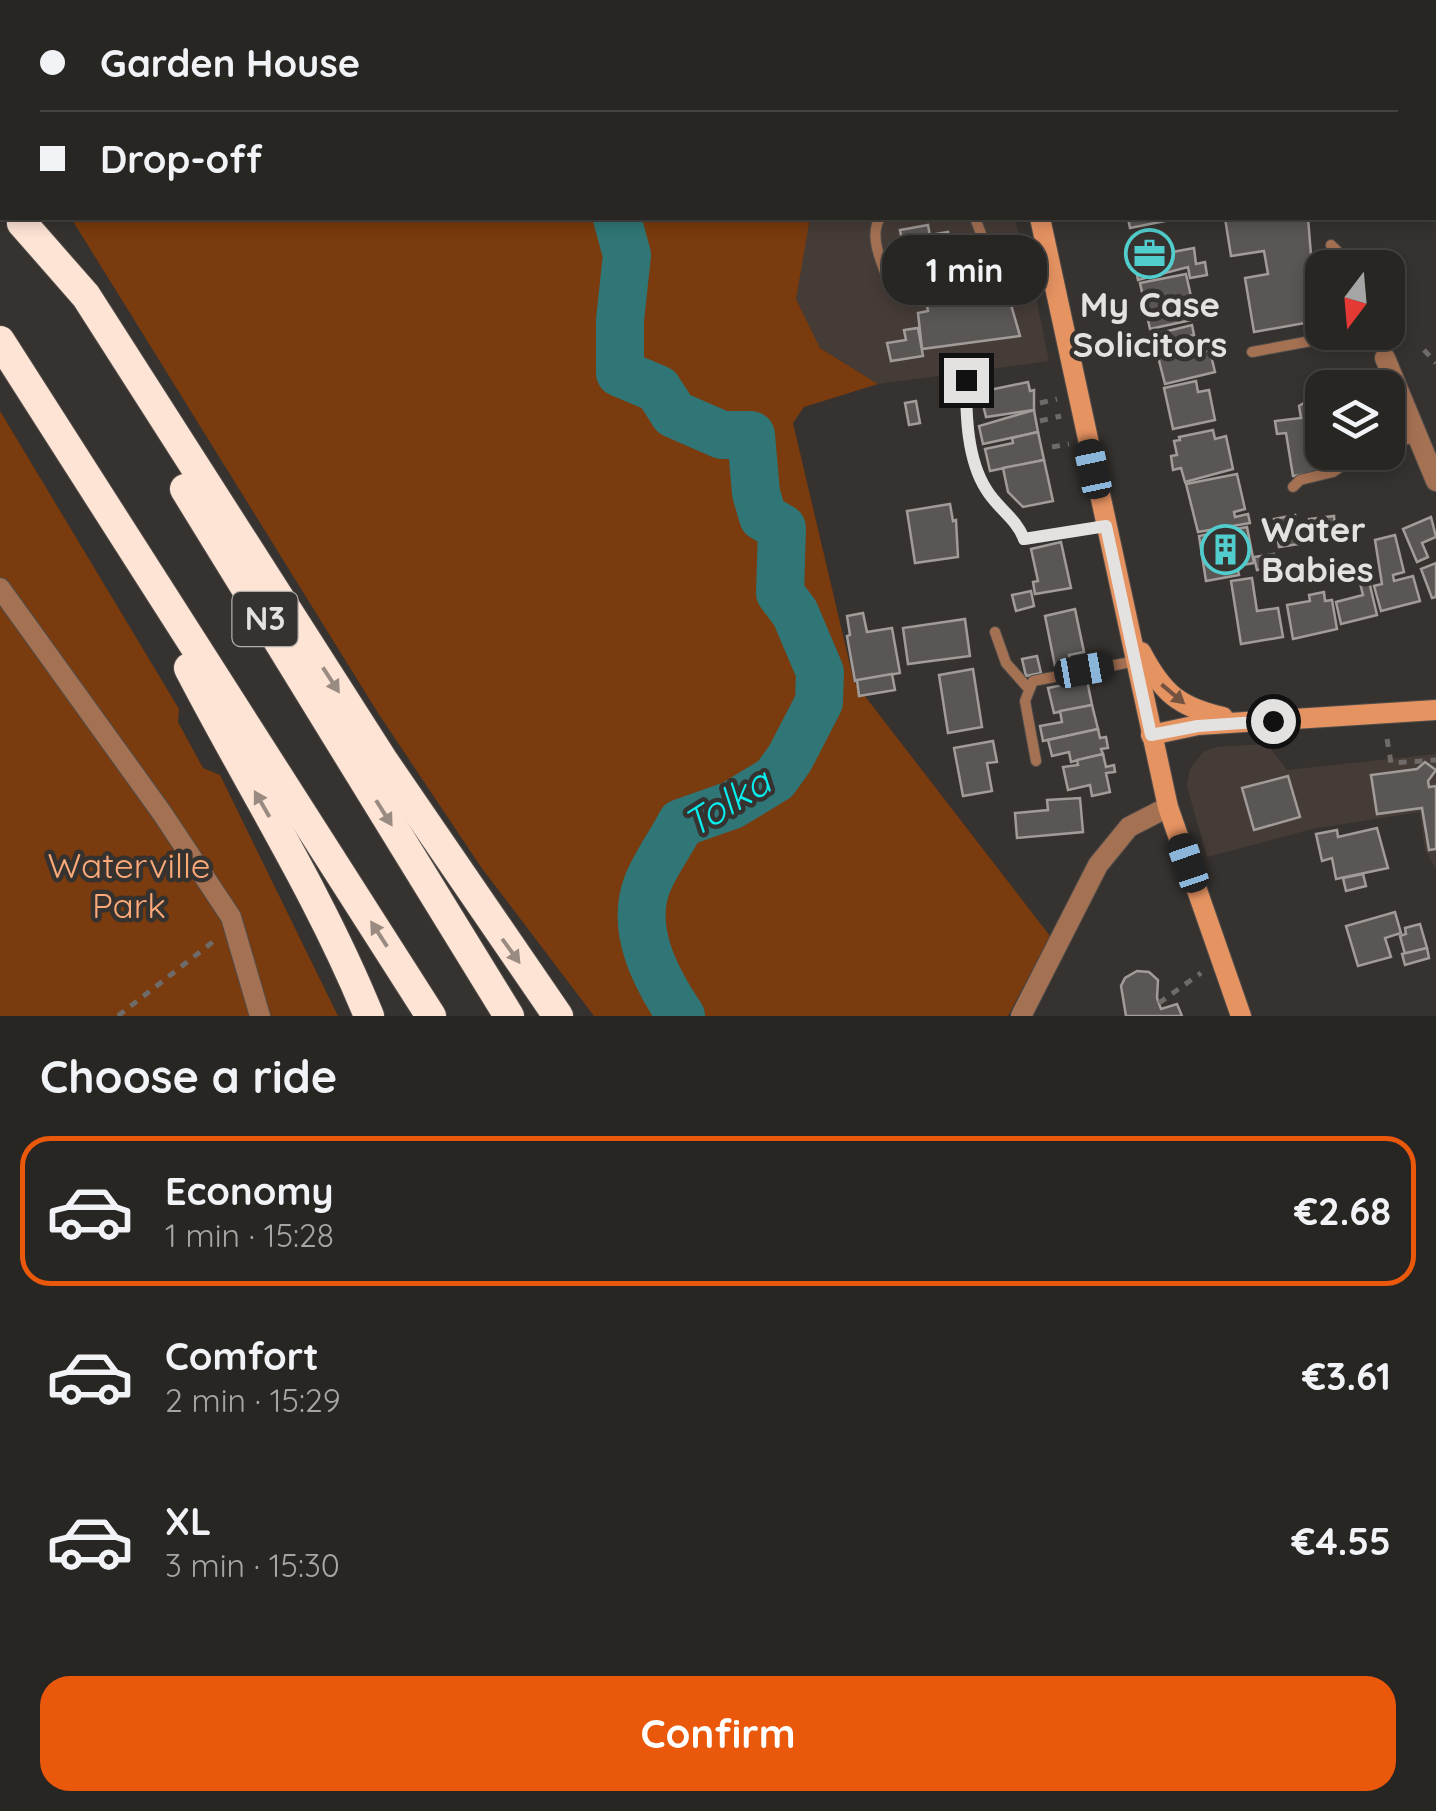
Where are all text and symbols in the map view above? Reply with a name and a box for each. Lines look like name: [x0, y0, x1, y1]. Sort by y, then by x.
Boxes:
text: Garden House: [100, 39, 360, 87]
text: Drop-off: [100, 135, 262, 183]
office icon: My Case Solicitors: [1124, 227, 1176, 279]
callout: 1 min: [884, 235, 1048, 305]
text: 1 min: [926, 250, 1003, 290]
north arrow: [1305, 250, 1405, 350]
map controls: [1305, 250, 1405, 470]
place label: My Case Solicitors: [1073, 282, 1227, 366]
route end: [944, 358, 989, 403]
button: layers: [1305, 370, 1405, 470]
car: [1072, 437, 1114, 501]
place label: Water Babies: [1261, 507, 1374, 591]
building icon: Water Babies: [1200, 524, 1252, 576]
road number: N3: [232, 592, 298, 646]
car: [1052, 650, 1116, 690]
one-way arrow: [322, 666, 340, 694]
one-way arrow: [1160, 683, 1185, 705]
route start: [1251, 699, 1296, 744]
water label: Tolka: [674, 756, 780, 847]
one-way arrow: [254, 790, 271, 818]
one-way arrow: [375, 799, 392, 827]
car: [1164, 830, 1212, 896]
park label: Waterville Park: [48, 843, 210, 927]
one-way arrow: [370, 920, 388, 948]
one-way arrow: [501, 937, 520, 964]
text: Choose a ride: [40, 1048, 337, 1104]
icon: car: [45, 1166, 135, 1256]
text: Economy: [165, 1167, 334, 1215]
text: €2.68: [1294, 1187, 1391, 1235]
text: 1 min · 15:28: [165, 1215, 334, 1255]
icon: car: [45, 1331, 135, 1421]
text: Comfort: [165, 1332, 319, 1380]
text: €3.61: [1302, 1352, 1391, 1400]
text: 2 min · 15:29: [165, 1380, 341, 1420]
icon: car: [45, 1496, 135, 1586]
text: XL: [165, 1497, 211, 1545]
text: €4.55: [1292, 1517, 1391, 1565]
text: 3 min · 15:30: [165, 1545, 340, 1585]
button: Confirm: [40, 1676, 1396, 1791]

